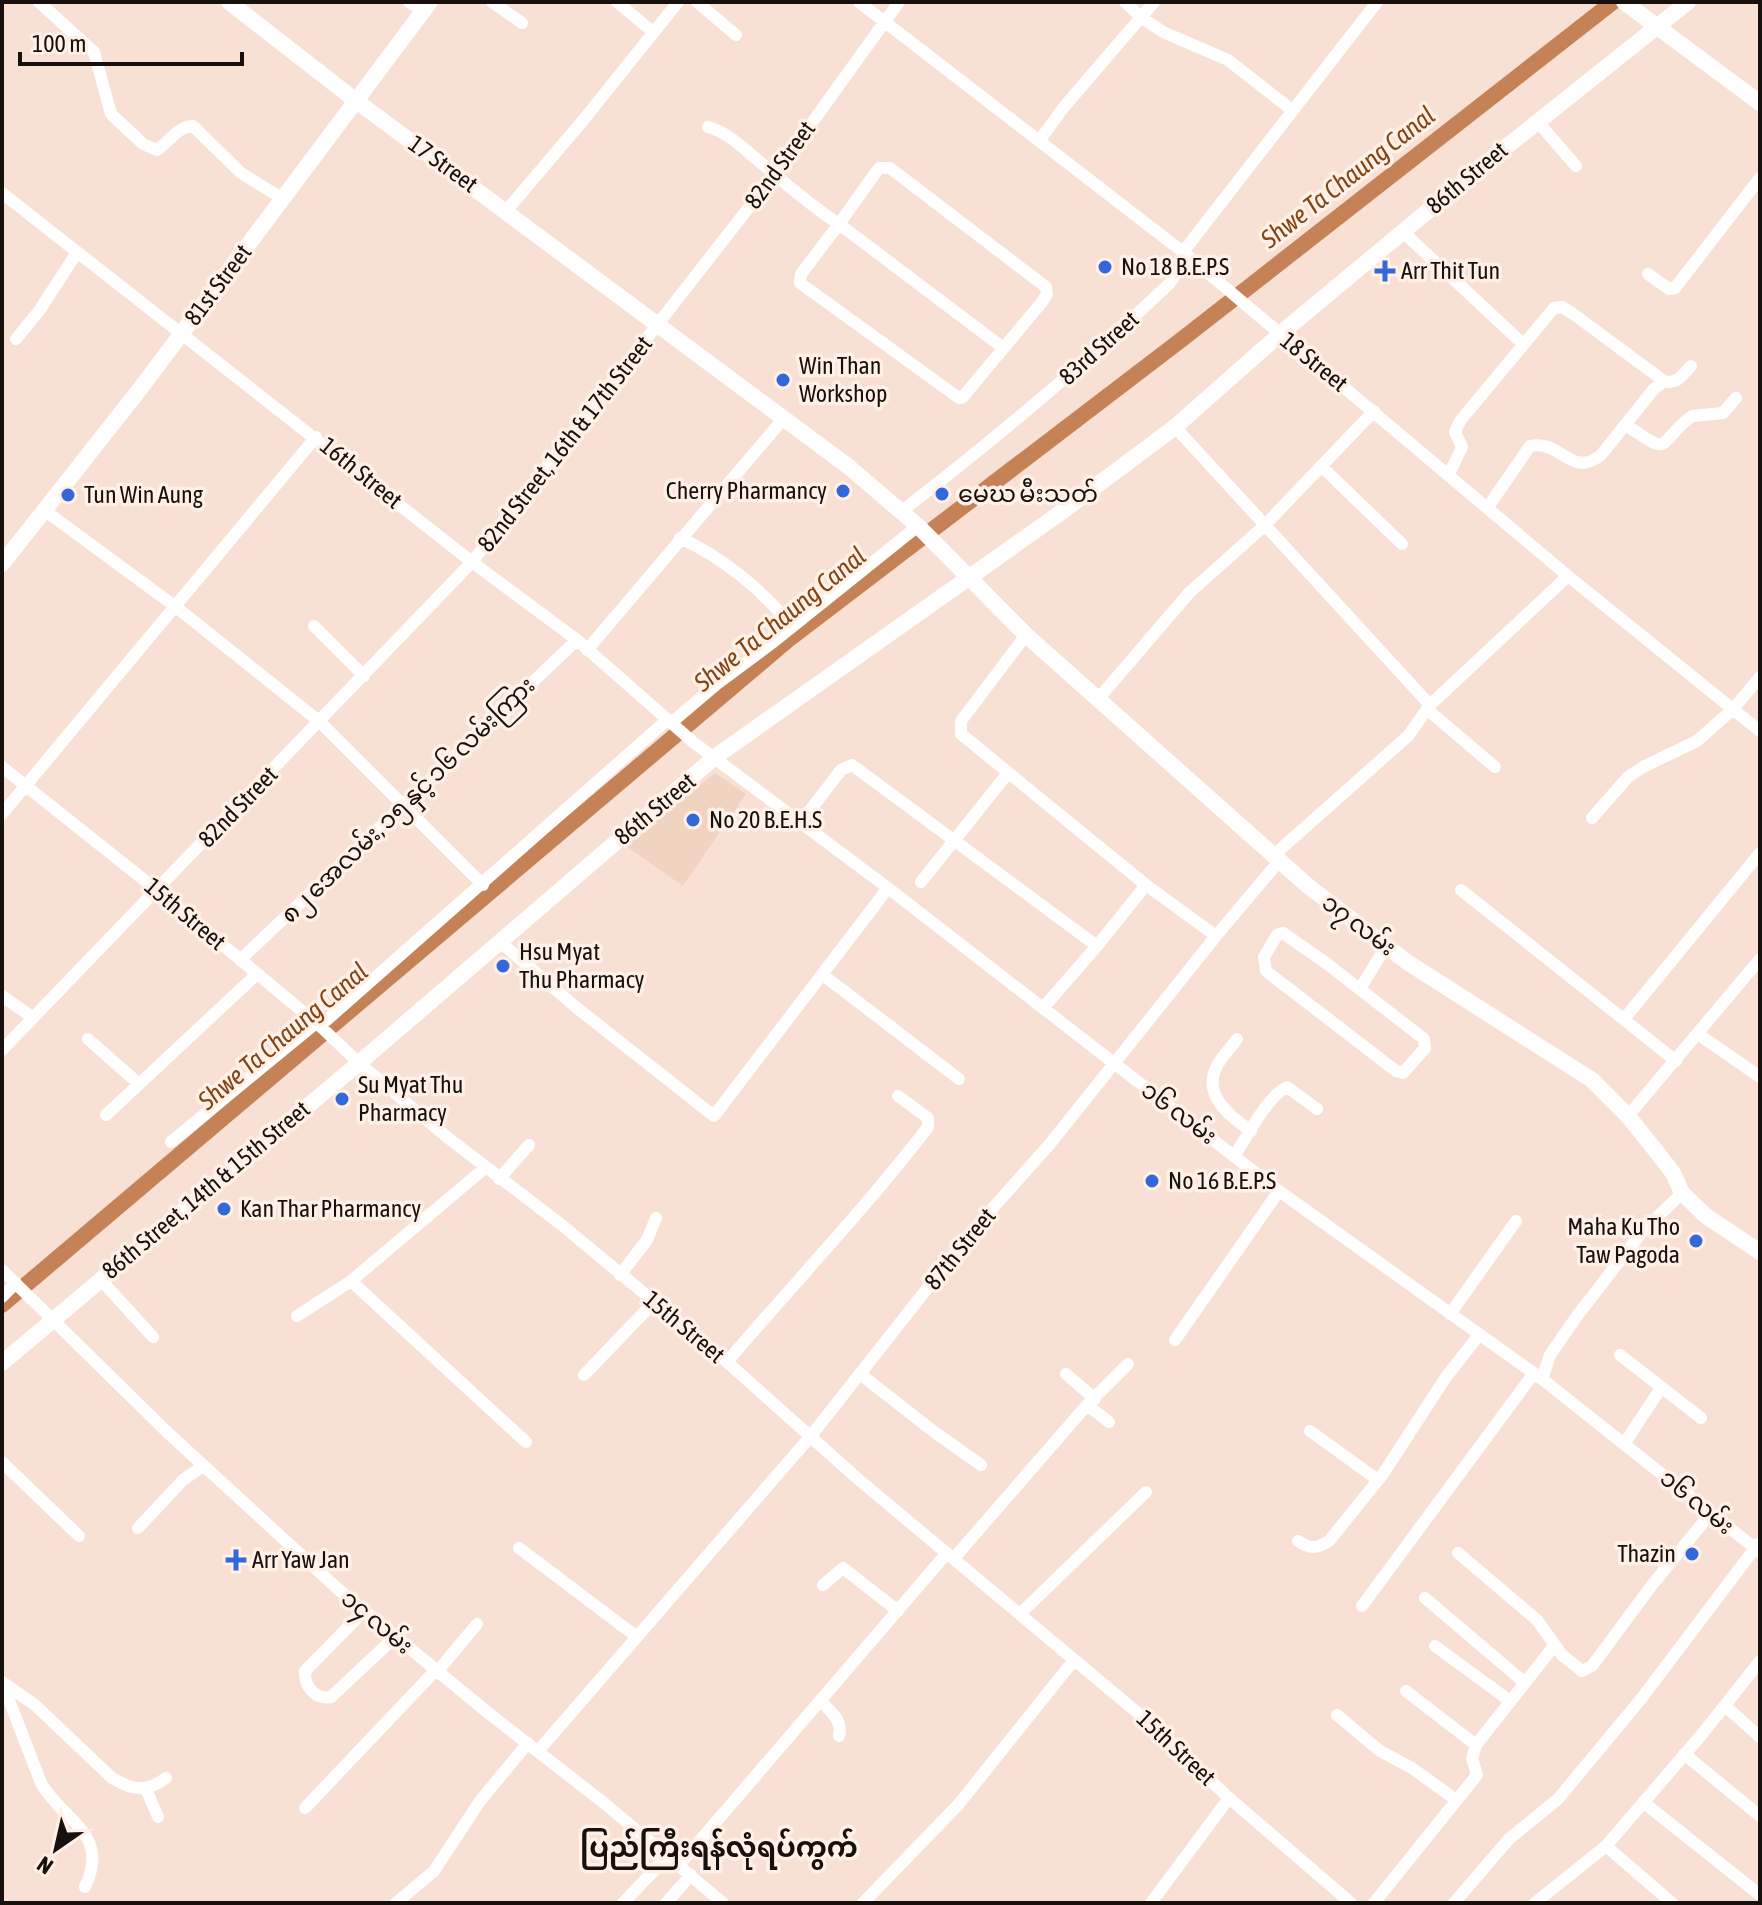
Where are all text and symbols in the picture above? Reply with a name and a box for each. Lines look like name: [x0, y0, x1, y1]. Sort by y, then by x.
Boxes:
scale bar: [20, 16, 242, 66]
text: 100 m: [32, 30, 86, 57]
water label: Shwe Ta Chaung Canal: [1254, 100, 1441, 255]
street label: 82nd Street: [739, 116, 820, 214]
street label: 17 Street: [404, 130, 483, 198]
street label: 86th Street: [1421, 136, 1513, 219]
street label: 81st Street: [179, 239, 257, 330]
place label: No 18 B.E.P.S: [1121, 253, 1229, 280]
place label: Arr Thit Tun: [1401, 257, 1500, 284]
marker: No 18 B.E.P.S: [1096, 258, 1114, 276]
marker: Arr Thit Tun: [1376, 262, 1394, 280]
street label: 83rd Street: [1054, 305, 1144, 390]
street label: 18 Street: [1275, 326, 1353, 397]
street label: 82nd Street, 16th & 17th Street: [472, 330, 657, 557]
place label: Win Than Workshop: [799, 352, 887, 407]
marker: Win Than Workshop: [774, 371, 792, 389]
street label: 16th Street: [315, 432, 408, 514]
place label: Cherry Pharmancy: [666, 477, 827, 504]
place label: မေဃ မီးသတ်: [958, 478, 1098, 507]
place label: Tun Win Aung: [84, 481, 204, 508]
marker: Cherry Pharmancy: [834, 482, 852, 500]
marker: မေဃ မီးသတ်: [933, 485, 951, 503]
marker: Tun Win Aung: [59, 486, 77, 504]
water label: Shwe Ta Chaung Canal: [687, 541, 872, 698]
street label: ၈၂ အေလမ်း, ၁၅ နှင့် ၁၆ လမ်းကြား: [274, 670, 544, 932]
street label: 82nd Street: [193, 761, 283, 853]
street label: 86th Street: [609, 767, 701, 850]
place label: No 20 B.E.H.S: [709, 806, 822, 833]
marker: No 20 B.E.H.S: [684, 811, 702, 829]
street label: 15th Street: [139, 872, 231, 955]
street label: ၁၇ လမ်း: [1314, 887, 1403, 966]
place label: Hsu Myat Thu Pharmacy: [519, 938, 645, 993]
water label: Shwe Ta Chaung Canal: [191, 956, 374, 1116]
marker: Hsu Myat Thu Pharmacy: [494, 957, 512, 975]
place label: Su Myat Thu Pharmacy: [358, 1071, 463, 1126]
street label: ၁၆ လမ်း: [1136, 1074, 1223, 1150]
marker: Su Myat Thu Pharmacy: [333, 1090, 351, 1108]
street label: 86th Street, 14th & 15th Street: [97, 1095, 315, 1284]
place label: No 16 B.E.P.S: [1168, 1167, 1276, 1194]
marker: No 16 B.E.P.S: [1143, 1172, 1161, 1190]
place label: Kan Thar Pharmancy: [240, 1195, 421, 1222]
marker: Kan Thar Pharmancy: [215, 1200, 233, 1218]
street label: 87th Street: [919, 1202, 1001, 1295]
place label: Maha Ku Tho Taw Pagoda: [1567, 1213, 1680, 1268]
marker: Maha Ku Tho Taw Pagoda: [1687, 1232, 1705, 1250]
street label: 15th Street: [638, 1285, 730, 1368]
street label: ၁၆ လမ်း: [1655, 1462, 1741, 1540]
place label: Thazin: [1617, 1540, 1676, 1567]
marker: Thazin: [1683, 1545, 1701, 1563]
place label: Arr Yaw Jan: [252, 1546, 350, 1573]
marker: Arr Yaw Jan: [227, 1551, 245, 1569]
street label: ၁၄ လမ်း: [332, 1583, 420, 1664]
street label: 15th Street: [1132, 1705, 1221, 1791]
north arrow: [16, 1809, 96, 1889]
district label: ပြည်ကြီးရန်လုံရပ်ကွက်: [580, 1828, 858, 1870]
text: N: [32, 1851, 57, 1880]

